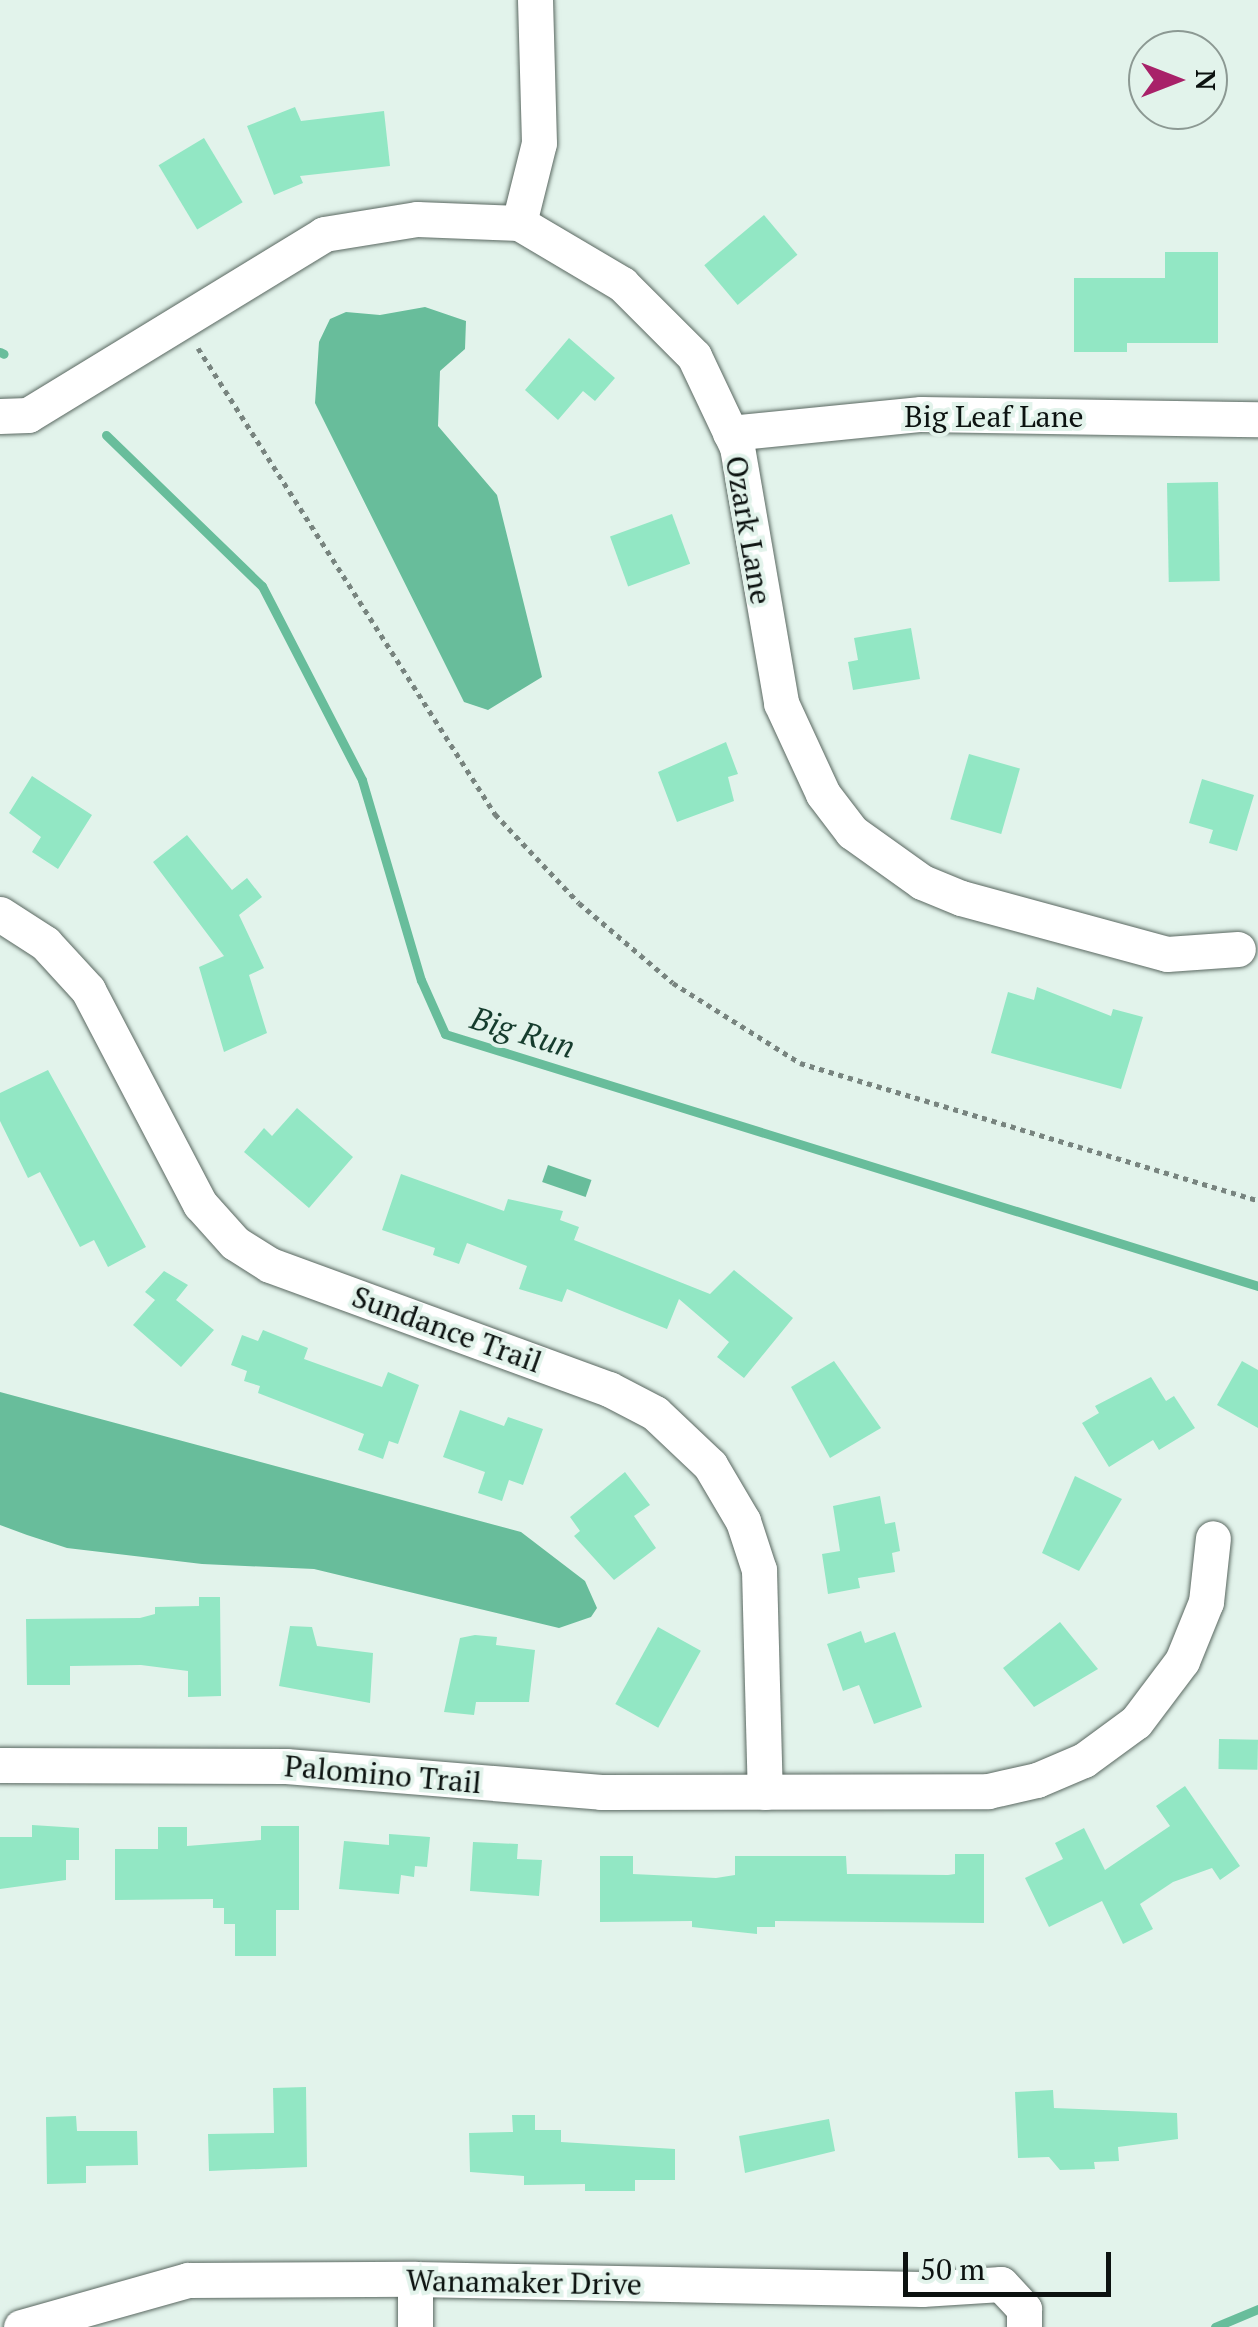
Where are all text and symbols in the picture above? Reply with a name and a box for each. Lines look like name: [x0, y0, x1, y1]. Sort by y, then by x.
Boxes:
north arrow: [1128, 30, 1228, 130]
text: N: [1188, 69, 1225, 91]
street label: Big Leaf Lane: [904, 398, 1084, 434]
street label: Ozark Lane: [718, 453, 780, 607]
water label: Big Run: [466, 998, 580, 1066]
street label: Sundance Trail: [347, 1278, 547, 1380]
street label: Palomino Trail: [283, 1747, 483, 1801]
scale bar: [908, 2232, 1116, 2294]
text: 50 m: [920, 2249, 985, 2289]
street label: Wanamaker Drive: [406, 2262, 642, 2302]

